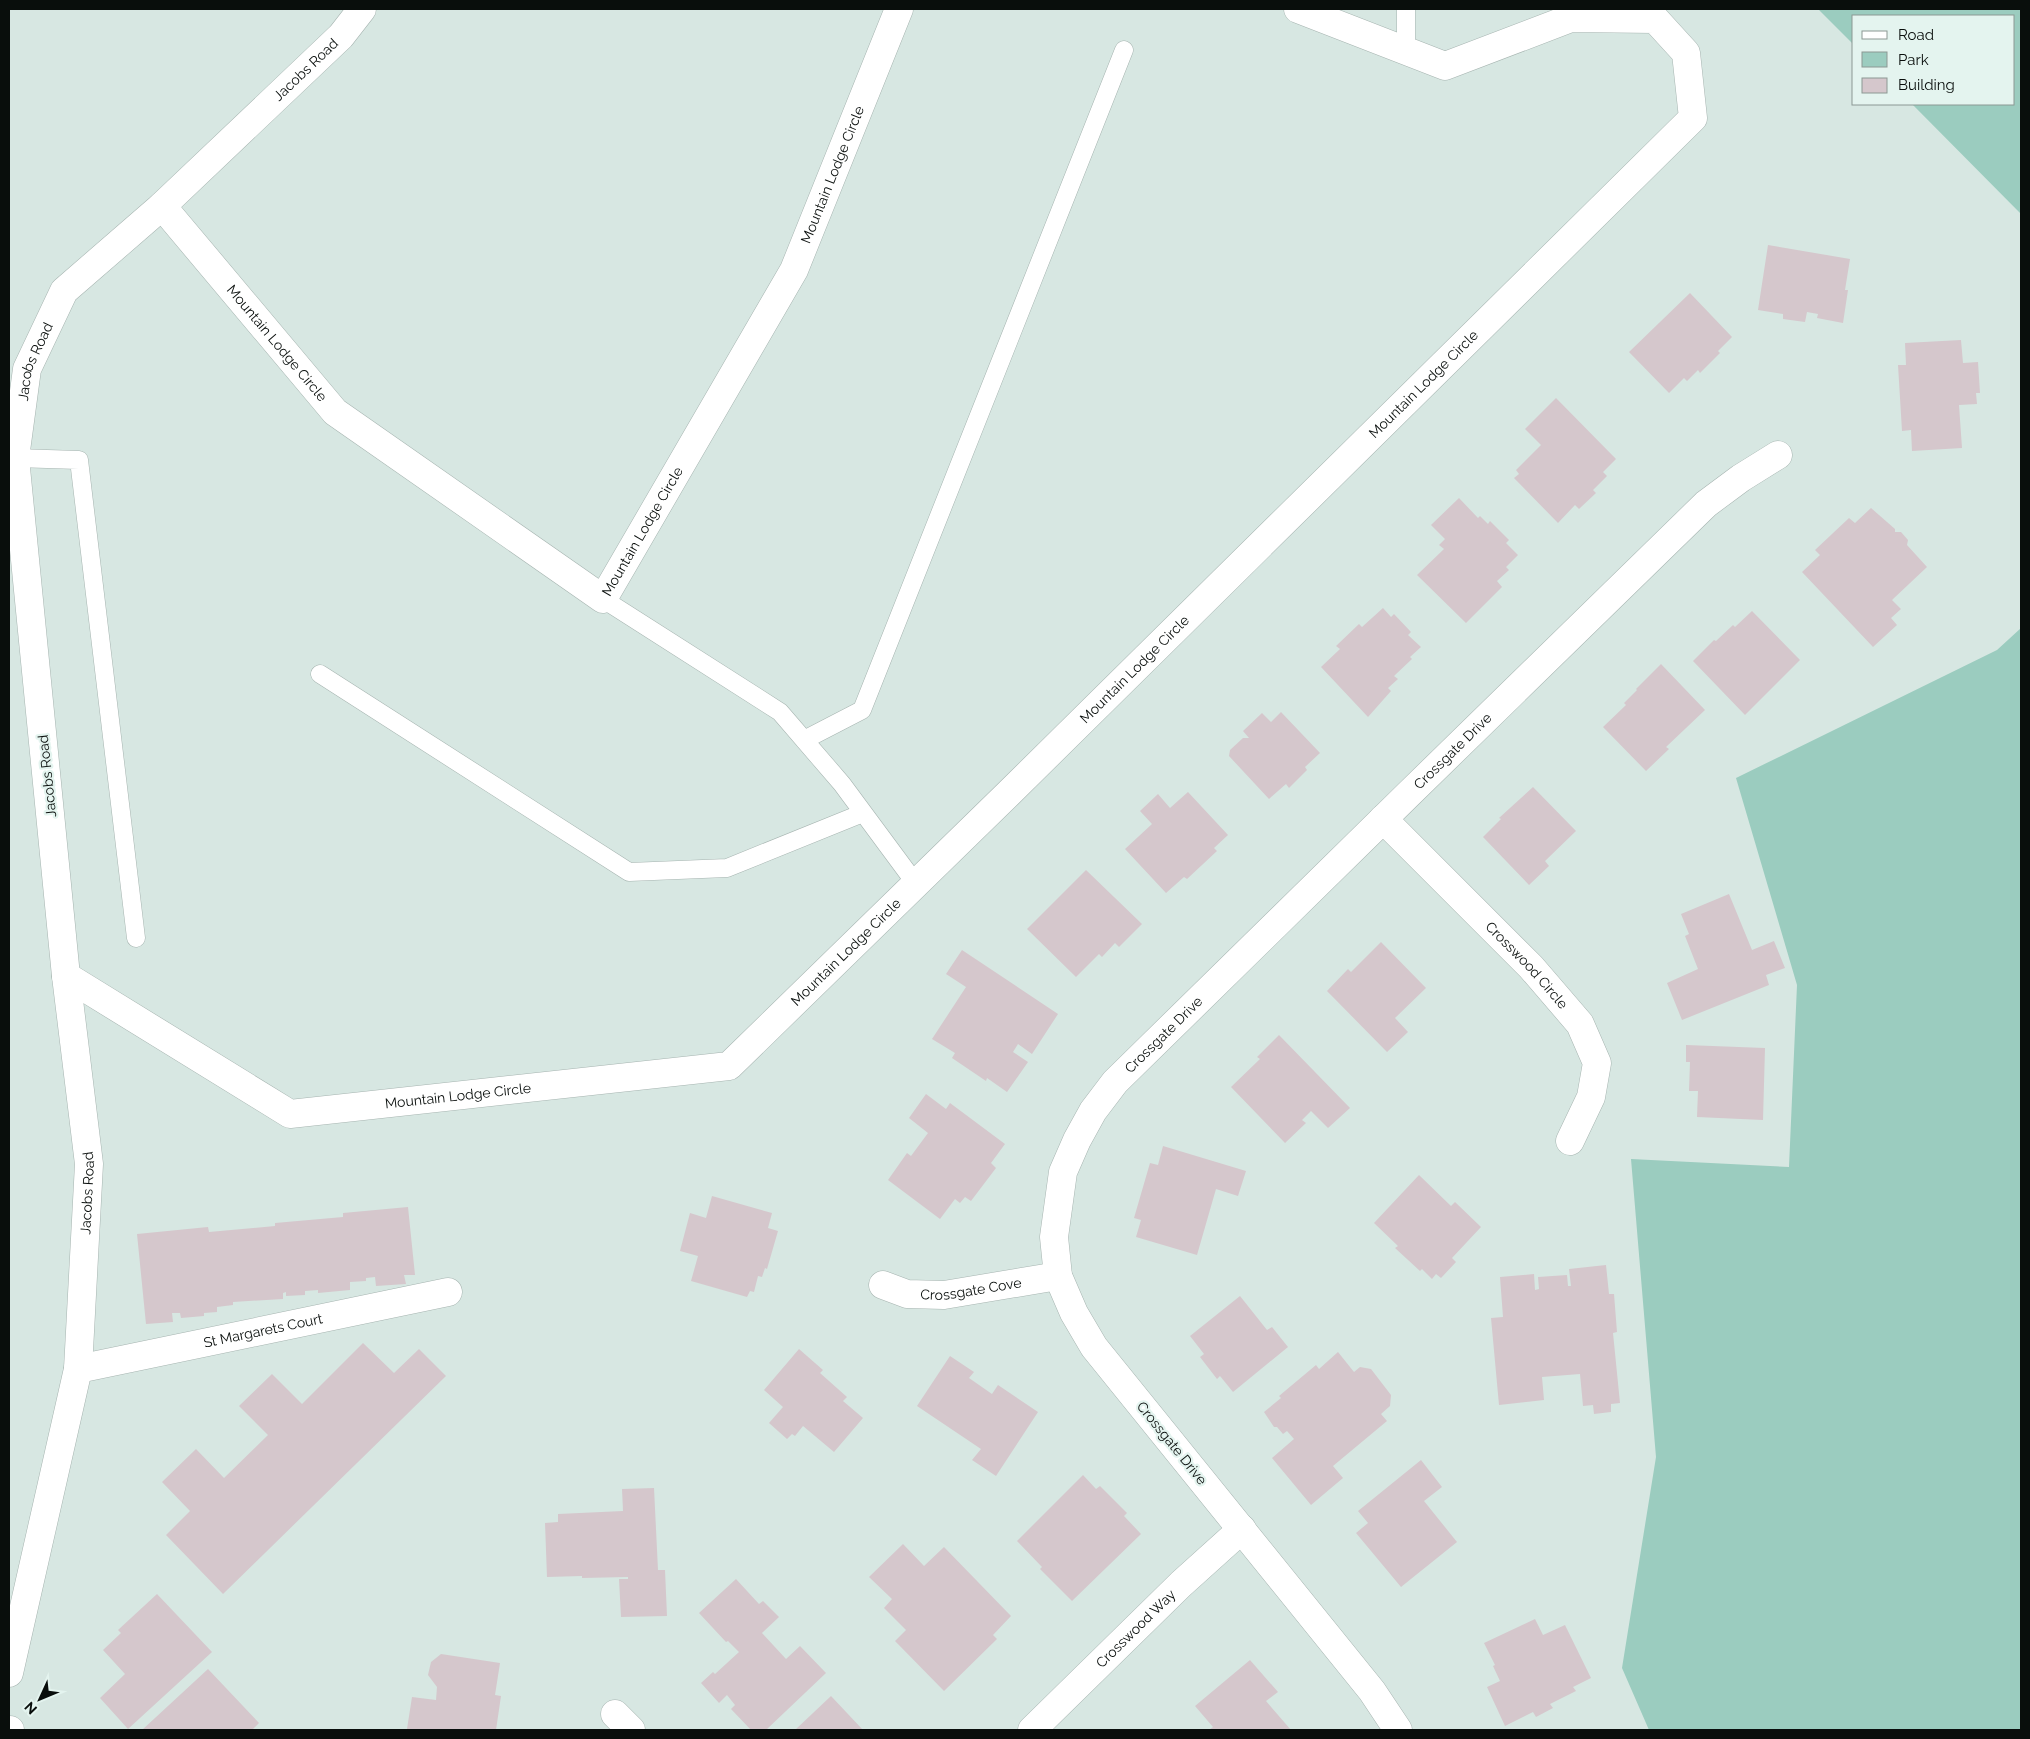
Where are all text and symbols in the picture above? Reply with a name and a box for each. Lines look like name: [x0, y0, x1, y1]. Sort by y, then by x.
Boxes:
legend: [1852, 15, 2015, 105]
text: Road: [1898, 26, 1934, 44]
street label: Jacobs Road: [270, 35, 341, 104]
text: Park: [1898, 51, 1929, 69]
text: Building: [1898, 76, 1955, 94]
street label: Mountain Lodge Circle: [798, 104, 867, 246]
street label: Mountain Lodge Circle: [224, 282, 330, 404]
street label: Jacobs Road: [15, 320, 56, 402]
street label: Mountain Lodge Circle: [1366, 327, 1481, 441]
street label: Mountain Lodge Circle: [599, 464, 686, 599]
street label: Mountain Lodge Circle: [1077, 612, 1192, 726]
street label: Crossgate Drive: [1410, 710, 1495, 792]
street label: Jacobs Road: [35, 734, 59, 818]
street label: Mountain Lodge Circle: [788, 895, 904, 1009]
street label: Crosswood Circle: [1482, 918, 1571, 1012]
street label: Crossgate Drive: [1121, 993, 1206, 1076]
street label: Mountain Lodge Circle: [384, 1080, 532, 1112]
street label: Jacobs Road: [77, 1151, 97, 1235]
street label: Crossgate Cove: [920, 1274, 1023, 1303]
street label: St Margarets Court: [202, 1310, 324, 1351]
street label: Crossgate Drive: [1134, 1398, 1210, 1488]
street label: Crosswood Way: [1093, 1586, 1179, 1671]
north arrow: [15, 1674, 65, 1724]
text: N: [21, 1699, 40, 1717]

